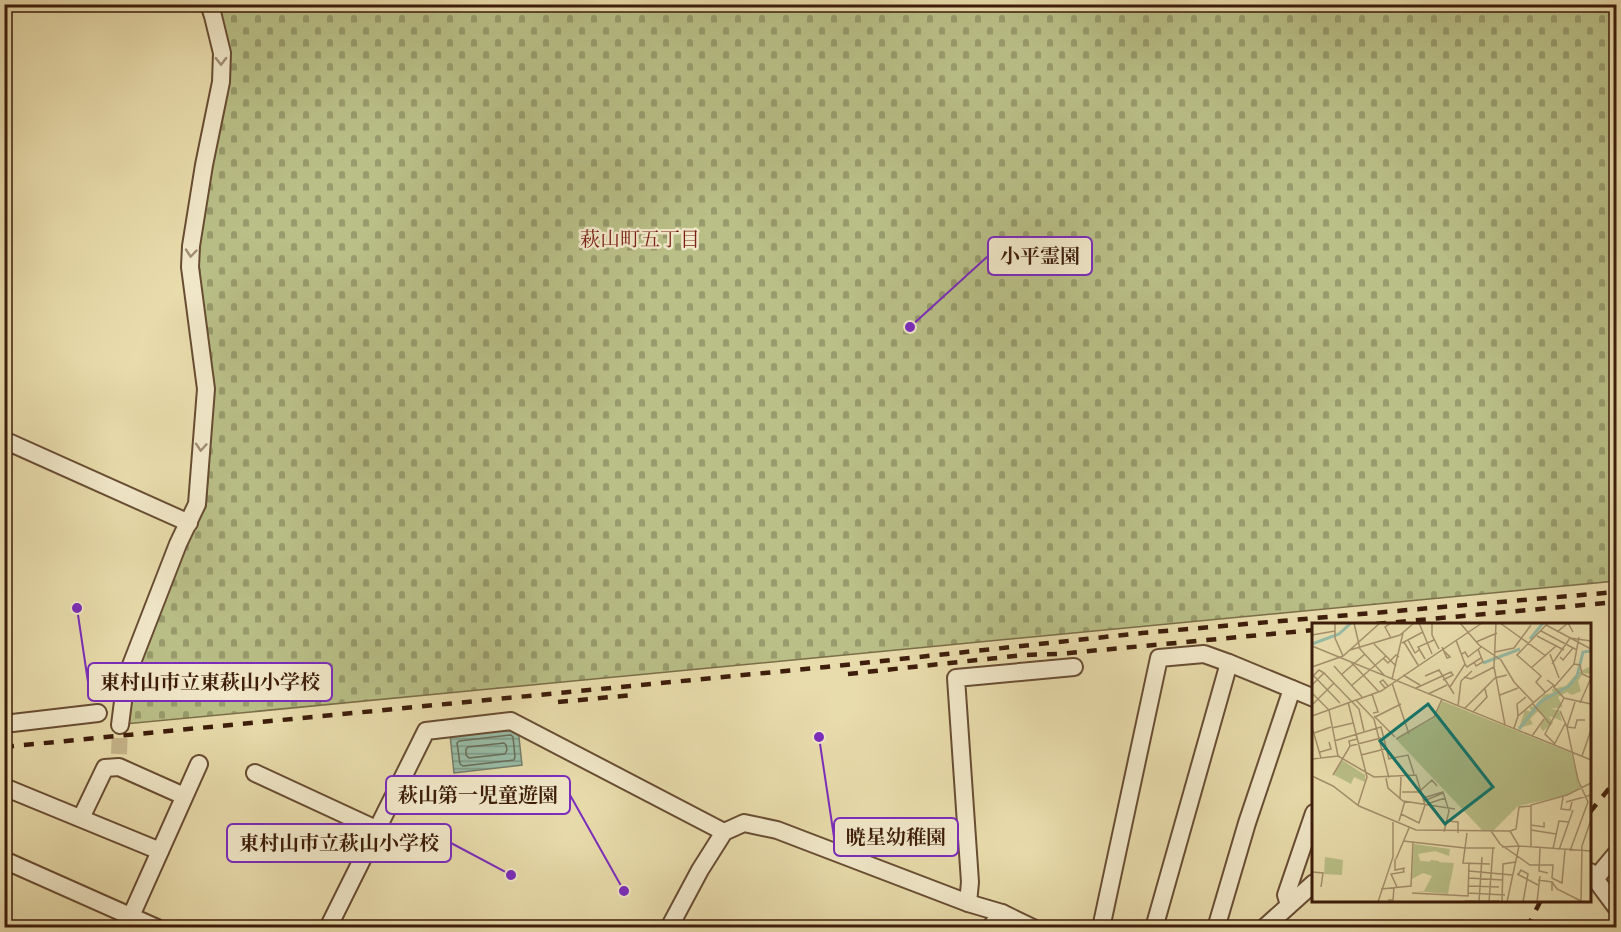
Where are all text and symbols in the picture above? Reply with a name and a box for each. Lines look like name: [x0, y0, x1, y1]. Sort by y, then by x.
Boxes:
one-way arrow: [215, 57, 227, 66]
district label: 萩山町五丁目: [580, 227, 700, 255]
callout: 小平霊園: [988, 237, 1092, 275]
text: 小平霊園: [1000, 244, 1080, 272]
one-way arrow: [185, 249, 198, 258]
one-way arrow: [195, 443, 208, 452]
inset map: [1312, 623, 1591, 902]
callout: 東村山市立東萩山小学校: [88, 663, 332, 701]
text: 東村山市立東萩山小学校: [100, 670, 320, 698]
callout: 萩山第一児童遊園: [386, 776, 570, 814]
text: 萩山第一児童遊園: [398, 783, 558, 811]
callout: 暁星幼稚園: [834, 818, 958, 856]
callout: 東村山市立萩山小学校: [227, 824, 451, 862]
text: 暁星幼稚園: [846, 825, 946, 853]
text: 東村山市立萩山小学校: [239, 831, 439, 859]

